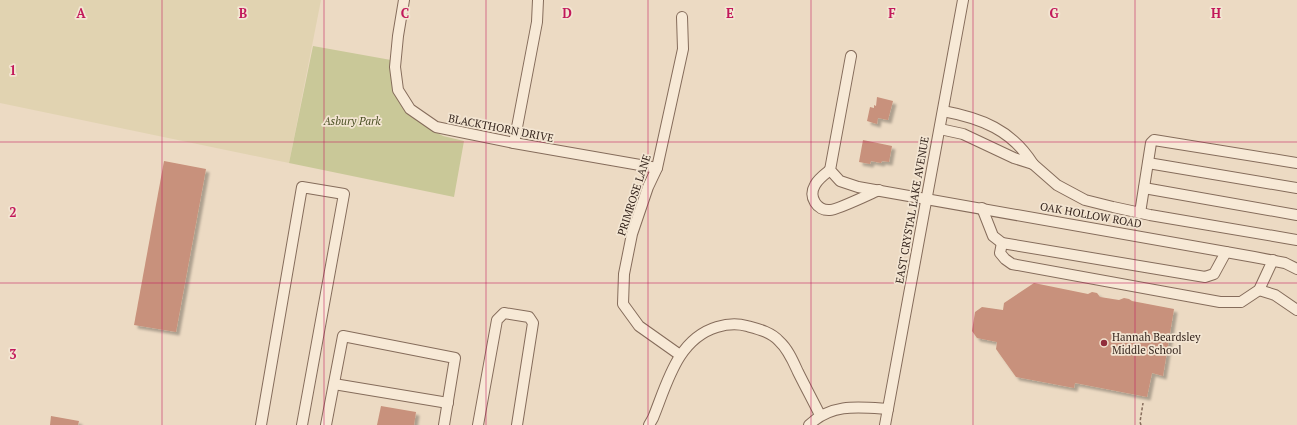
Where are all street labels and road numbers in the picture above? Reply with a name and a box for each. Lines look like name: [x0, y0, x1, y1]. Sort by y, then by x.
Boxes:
street label: BLACKTHORN DRIVE: [447, 111, 555, 145]
street label: EAST CRYSTAL LAKE AVENUE: [892, 135, 932, 285]
street label: PRIMROSE LANE: [614, 153, 654, 237]
street label: OAK HOLLOW ROAD: [1039, 199, 1143, 231]

